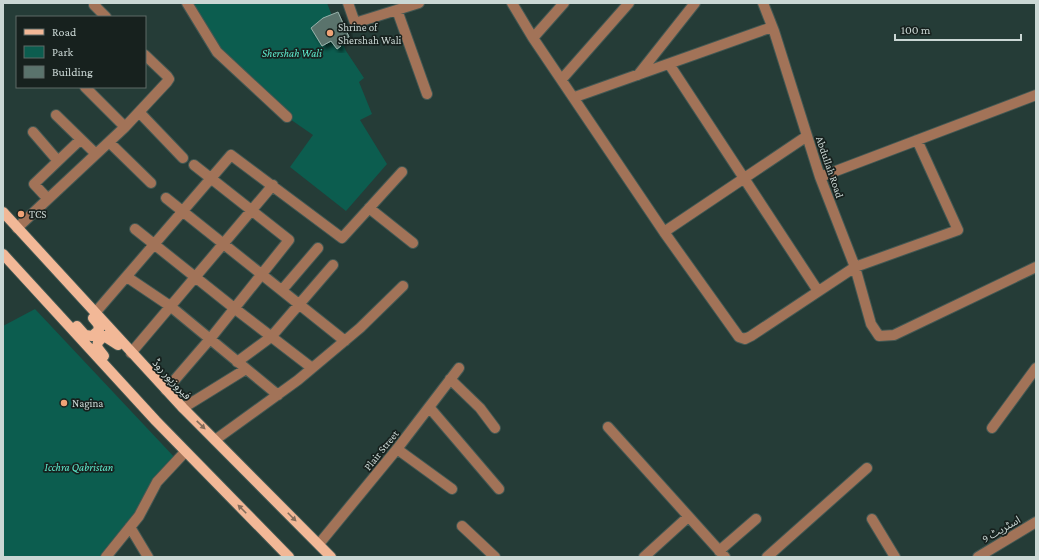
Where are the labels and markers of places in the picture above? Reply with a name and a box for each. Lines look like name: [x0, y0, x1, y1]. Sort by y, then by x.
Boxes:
place label: Shrine of Shershah Wali: [338, 21, 402, 46]
marker: Shrine of Shershah Wali: [325, 28, 335, 38]
place label: TCS: [29, 208, 47, 220]
marker: TCS: [16, 209, 26, 219]
place label: Nagina: [72, 397, 103, 410]
marker: Nagina: [59, 398, 69, 408]

